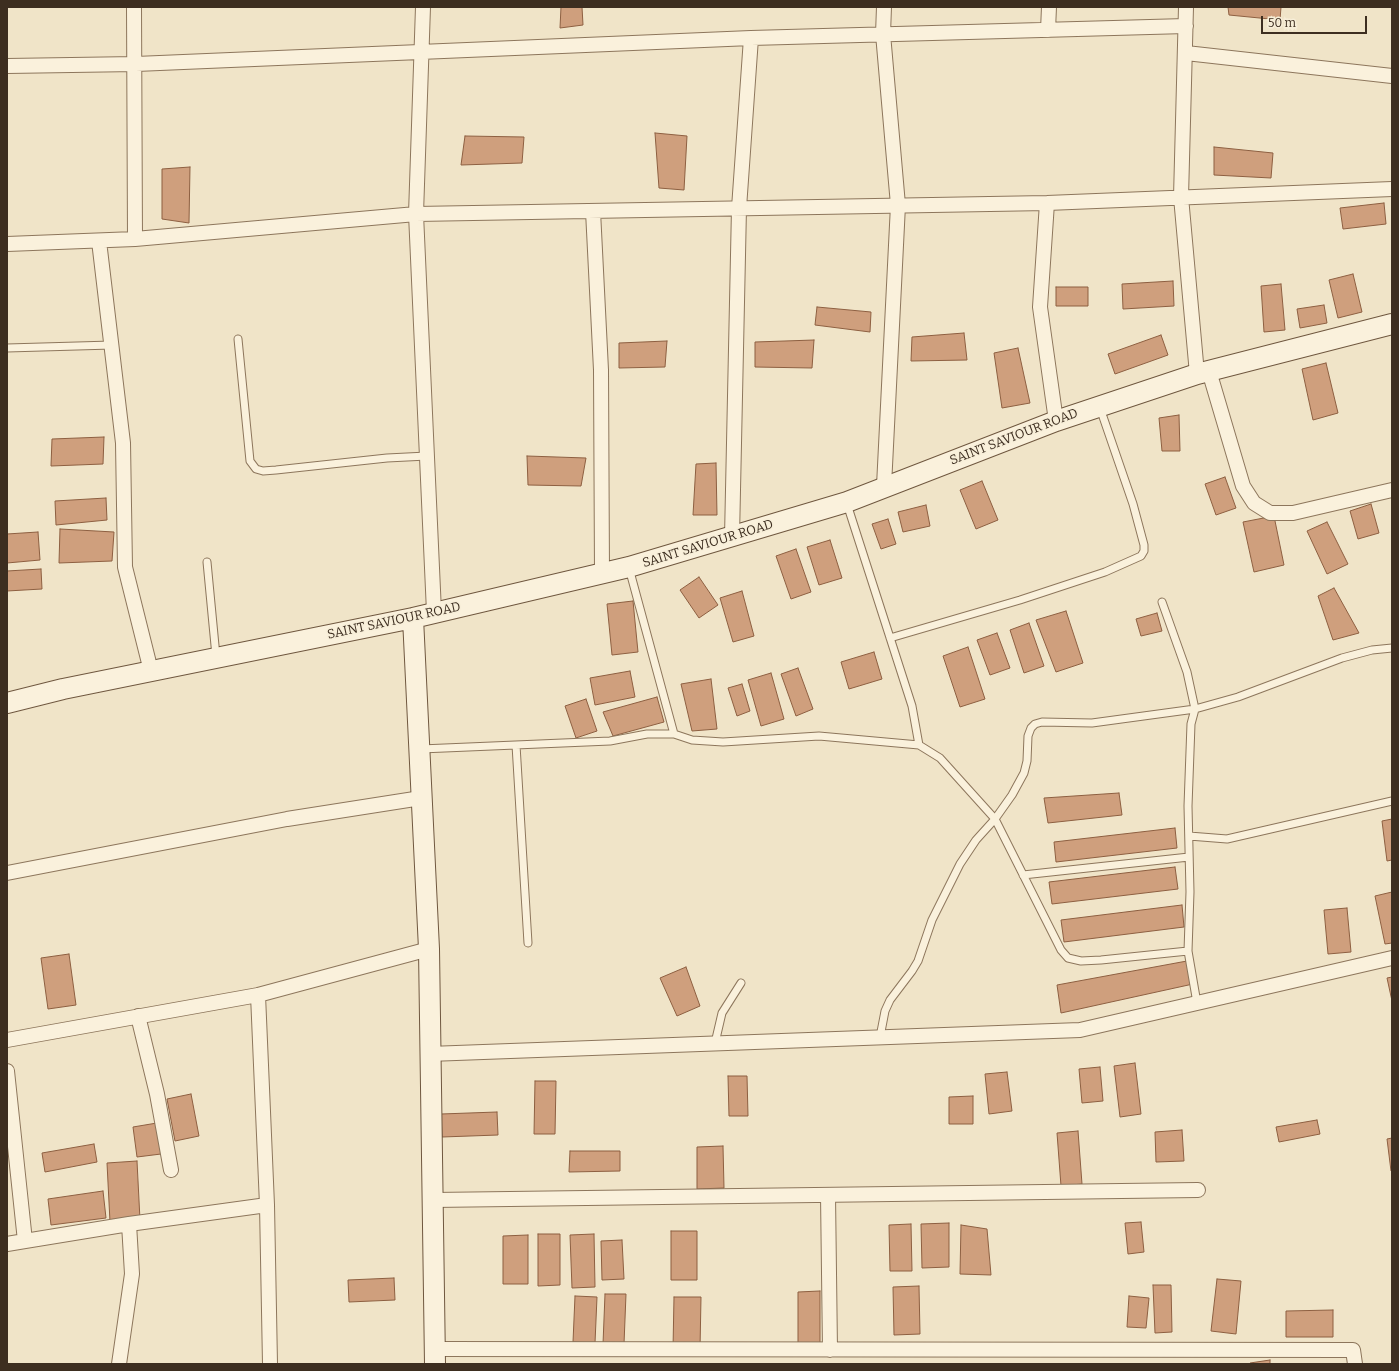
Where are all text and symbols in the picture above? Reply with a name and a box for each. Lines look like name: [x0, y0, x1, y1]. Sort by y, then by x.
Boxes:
scale bar: [1263, 8, 1369, 34]
text: 50 m: [1268, 16, 1296, 30]
street label: SAINT SAVIOUR ROAD: [948, 405, 1080, 469]
street label: SAINT SAVIOUR ROAD: [641, 517, 775, 571]
street label: SAINT SAVIOUR ROAD: [326, 599, 462, 643]

